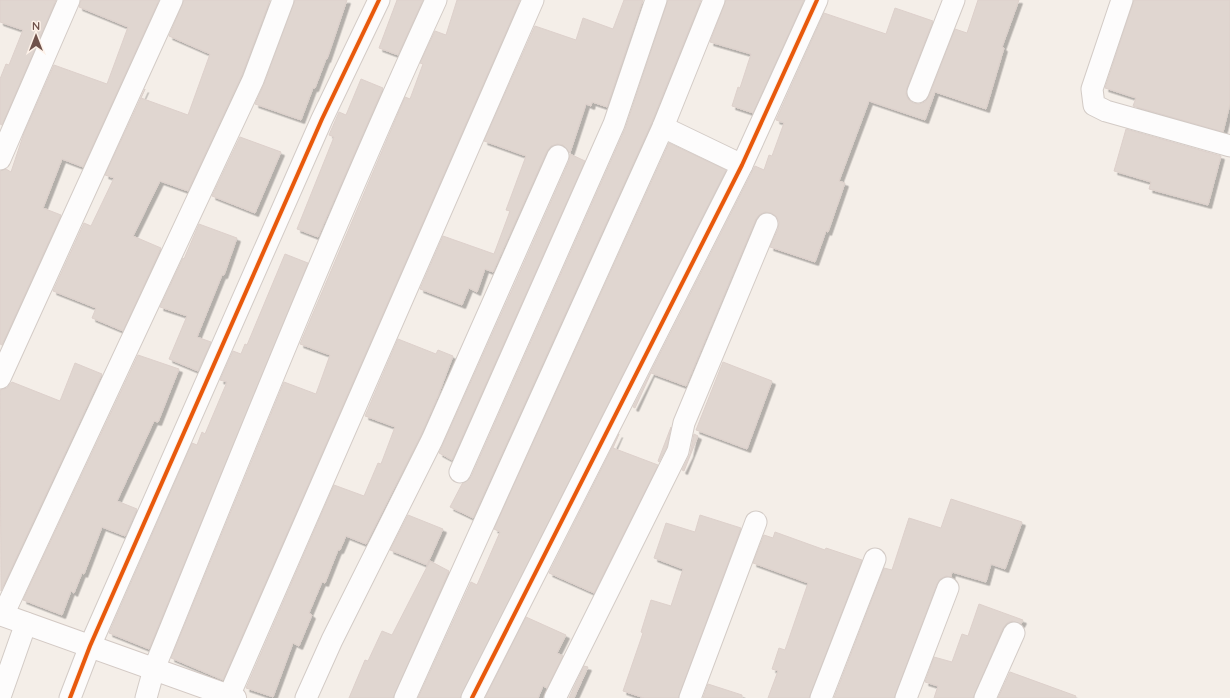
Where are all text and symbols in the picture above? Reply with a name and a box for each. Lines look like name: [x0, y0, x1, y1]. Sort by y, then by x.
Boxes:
north arrow: [16, 16, 56, 56]
text: N: [32, 19, 40, 33]

